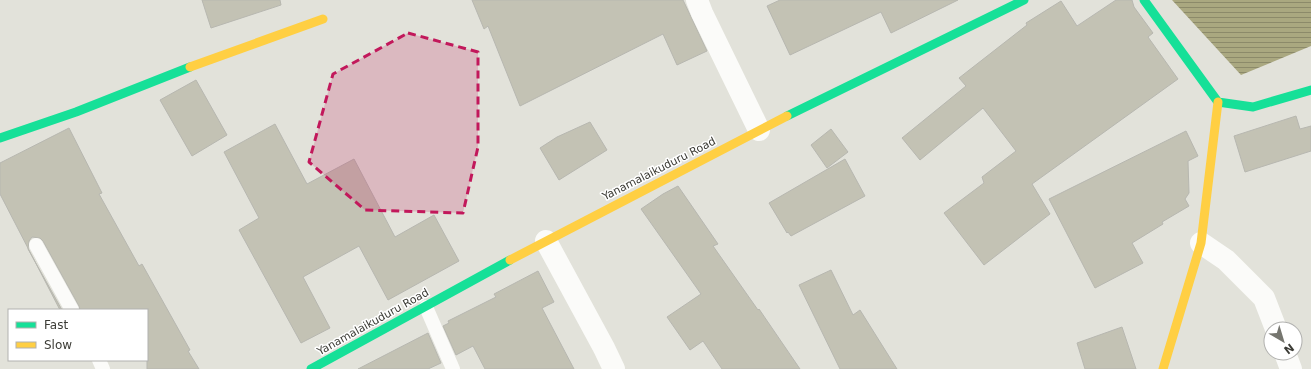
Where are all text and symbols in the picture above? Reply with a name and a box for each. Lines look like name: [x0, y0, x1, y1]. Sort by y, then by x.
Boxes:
street label: Yanamalaikuduru Road: [599, 135, 718, 204]
street label: Yanamalaikuduru Road: [314, 286, 431, 359]
legend: [8, 309, 148, 361]
text: Fast: [44, 318, 68, 332]
north arrow: [1263, 321, 1303, 361]
text: Slow: [44, 338, 72, 352]
text: N: [1281, 341, 1296, 356]

